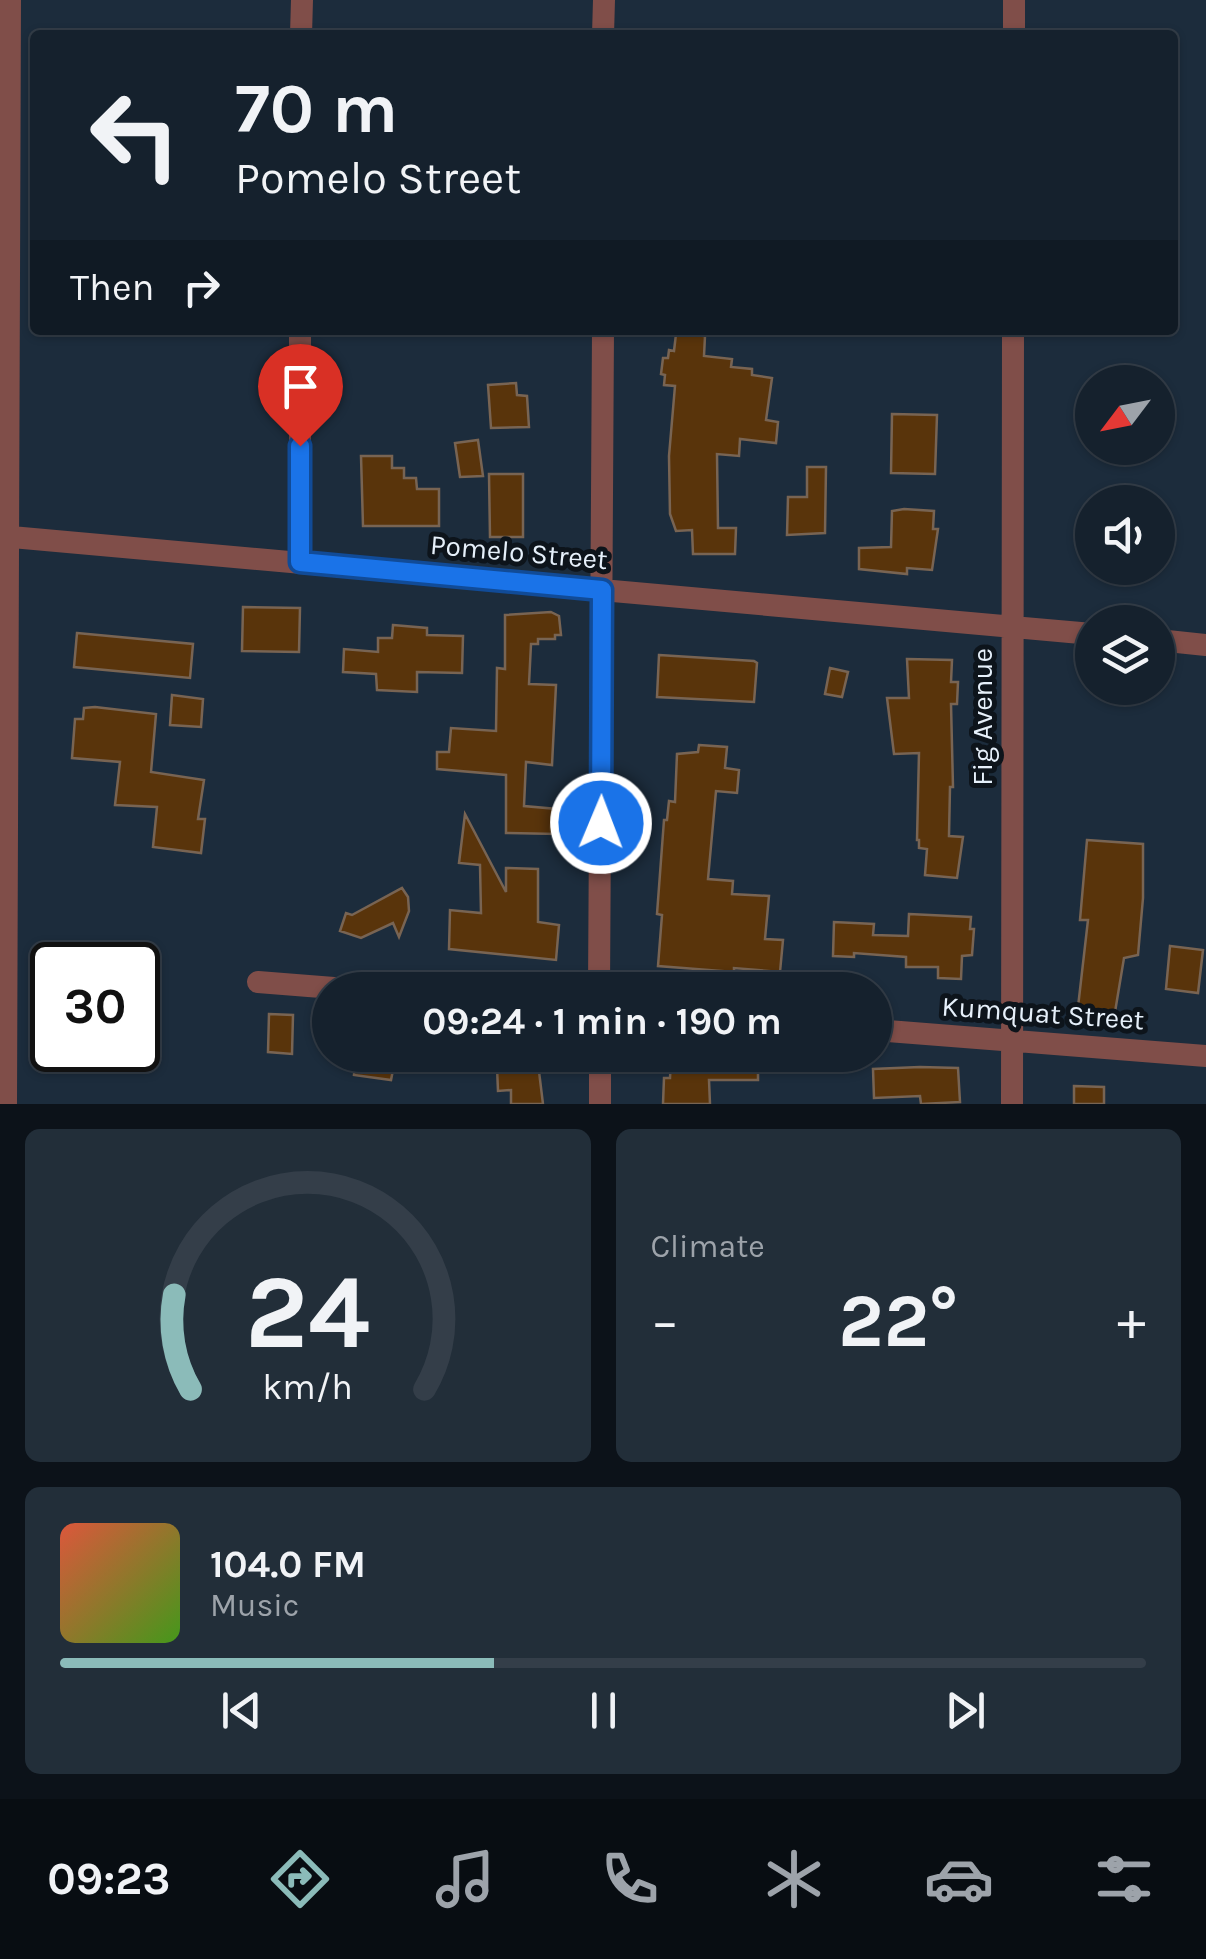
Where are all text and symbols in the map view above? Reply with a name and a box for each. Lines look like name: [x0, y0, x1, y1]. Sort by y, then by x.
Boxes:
text: 70 m: [235, 68, 398, 150]
icon: left: [70, 70, 200, 200]
text: Pomelo Street: [235, 152, 521, 204]
icon: right: [174, 260, 229, 315]
text: Then: [70, 265, 154, 310]
pin: [258, 344, 343, 447]
icon: arrive: [273, 359, 328, 414]
north arrow: [1075, 365, 1175, 465]
map controls: [1075, 365, 1175, 705]
button: sound: [1075, 485, 1175, 585]
street label: Pomelo Street: [429, 528, 609, 576]
button: layers: [1075, 605, 1175, 705]
street label: Fig Avenue: [966, 648, 999, 786]
position arrow: [549, 771, 653, 875]
speed limit sign: 30: [30, 942, 160, 1072]
street label: Kumquat Street: [941, 989, 1145, 1037]
text: 09:24 · 1 min · 190 m: [422, 999, 782, 1044]
text: Climate: [651, 1228, 765, 1265]
text: 24: [245, 1252, 370, 1373]
text: 22°: [838, 1277, 958, 1365]
text: −: [651, 1289, 679, 1353]
text: +: [1117, 1289, 1146, 1353]
text: km/h: [262, 1366, 353, 1408]
text: 104.0 FM: [210, 1542, 366, 1587]
text: Music: [210, 1587, 299, 1624]
icon: previous: [214, 1683, 269, 1738]
icon: pause: [576, 1683, 631, 1738]
icon: next: [938, 1683, 993, 1738]
icon: directions: [265, 1844, 335, 1914]
icon: music: [430, 1844, 500, 1914]
icon: phone: [595, 1844, 665, 1914]
icon: climate: [759, 1844, 829, 1914]
icon: car: [924, 1844, 994, 1914]
icon: filters: [1089, 1844, 1159, 1914]
text: 09:23: [47, 1853, 171, 1905]

